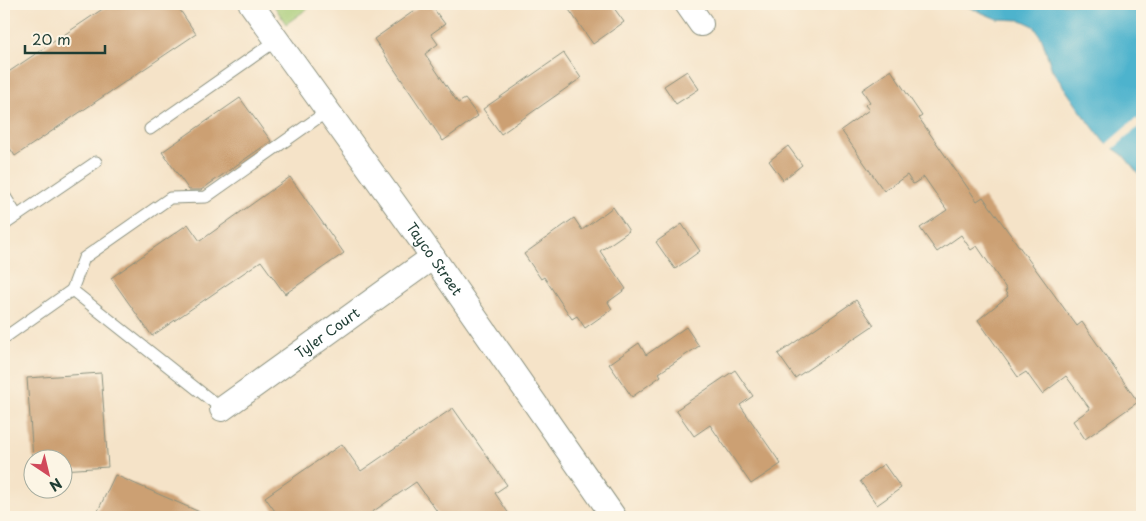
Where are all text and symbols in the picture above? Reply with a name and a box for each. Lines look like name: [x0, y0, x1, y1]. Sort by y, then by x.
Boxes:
scale bar: [25, 22, 105, 54]
text: 20 m: [32, 27, 71, 50]
street label: Tayco Street: [401, 218, 468, 300]
street label: Tyler Court: [291, 302, 364, 363]
north arrow: [22, 448, 72, 498]
text: N: [45, 473, 66, 497]

